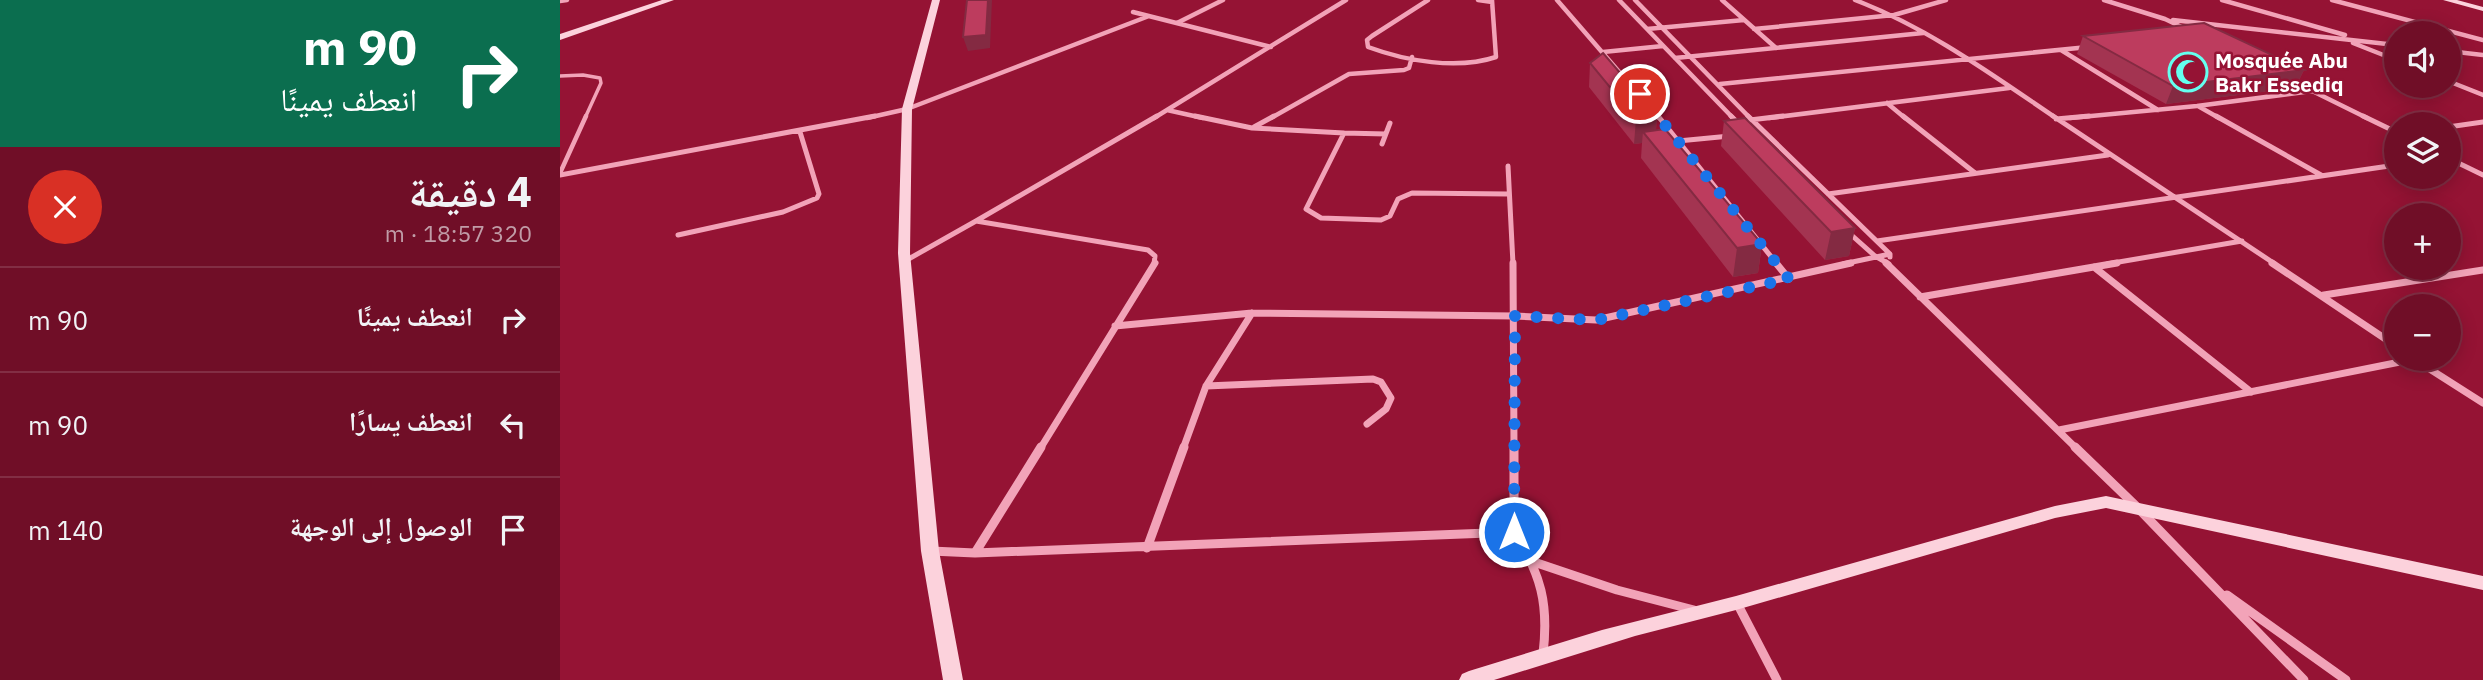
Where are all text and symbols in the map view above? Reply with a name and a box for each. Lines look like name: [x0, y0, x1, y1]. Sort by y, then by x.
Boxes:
text: 90 m: [303, 15, 417, 78]
map controls: [2384, 21, 2461, 371]
button: sound: [2384, 21, 2461, 98]
icon: right: [441, 28, 532, 119]
place label: Mosquée Abu Bakr Essediq: [2215, 46, 2348, 98]
mosque icon: Mosquée Abu Bakr Essediq: [2167, 51, 2209, 93]
pin: [1610, 64, 1670, 124]
icon: arrive: [1621, 75, 1659, 113]
text: انعطف يمينًا: [280, 78, 417, 120]
button: layers: [2384, 112, 2461, 189]
text: 4 دقيقة: [409, 164, 532, 219]
button: close: [28, 170, 102, 244]
button: +: [2384, 203, 2461, 280]
text: 320 m · 18:57: [385, 218, 532, 248]
button: −: [2384, 294, 2461, 371]
text: انعطف يمينًا: [357, 299, 473, 333]
icon: right: [494, 301, 532, 339]
text: 90 m: [28, 303, 88, 337]
text: انعطف يسارًا: [349, 404, 473, 438]
icon: left: [494, 406, 532, 444]
text: 90 m: [28, 408, 88, 442]
position arrow: [1477, 495, 1551, 569]
text: الوصول إلى الوجهة: [290, 509, 473, 543]
icon: arrive: [494, 511, 532, 549]
text: 140 m: [28, 513, 104, 547]

